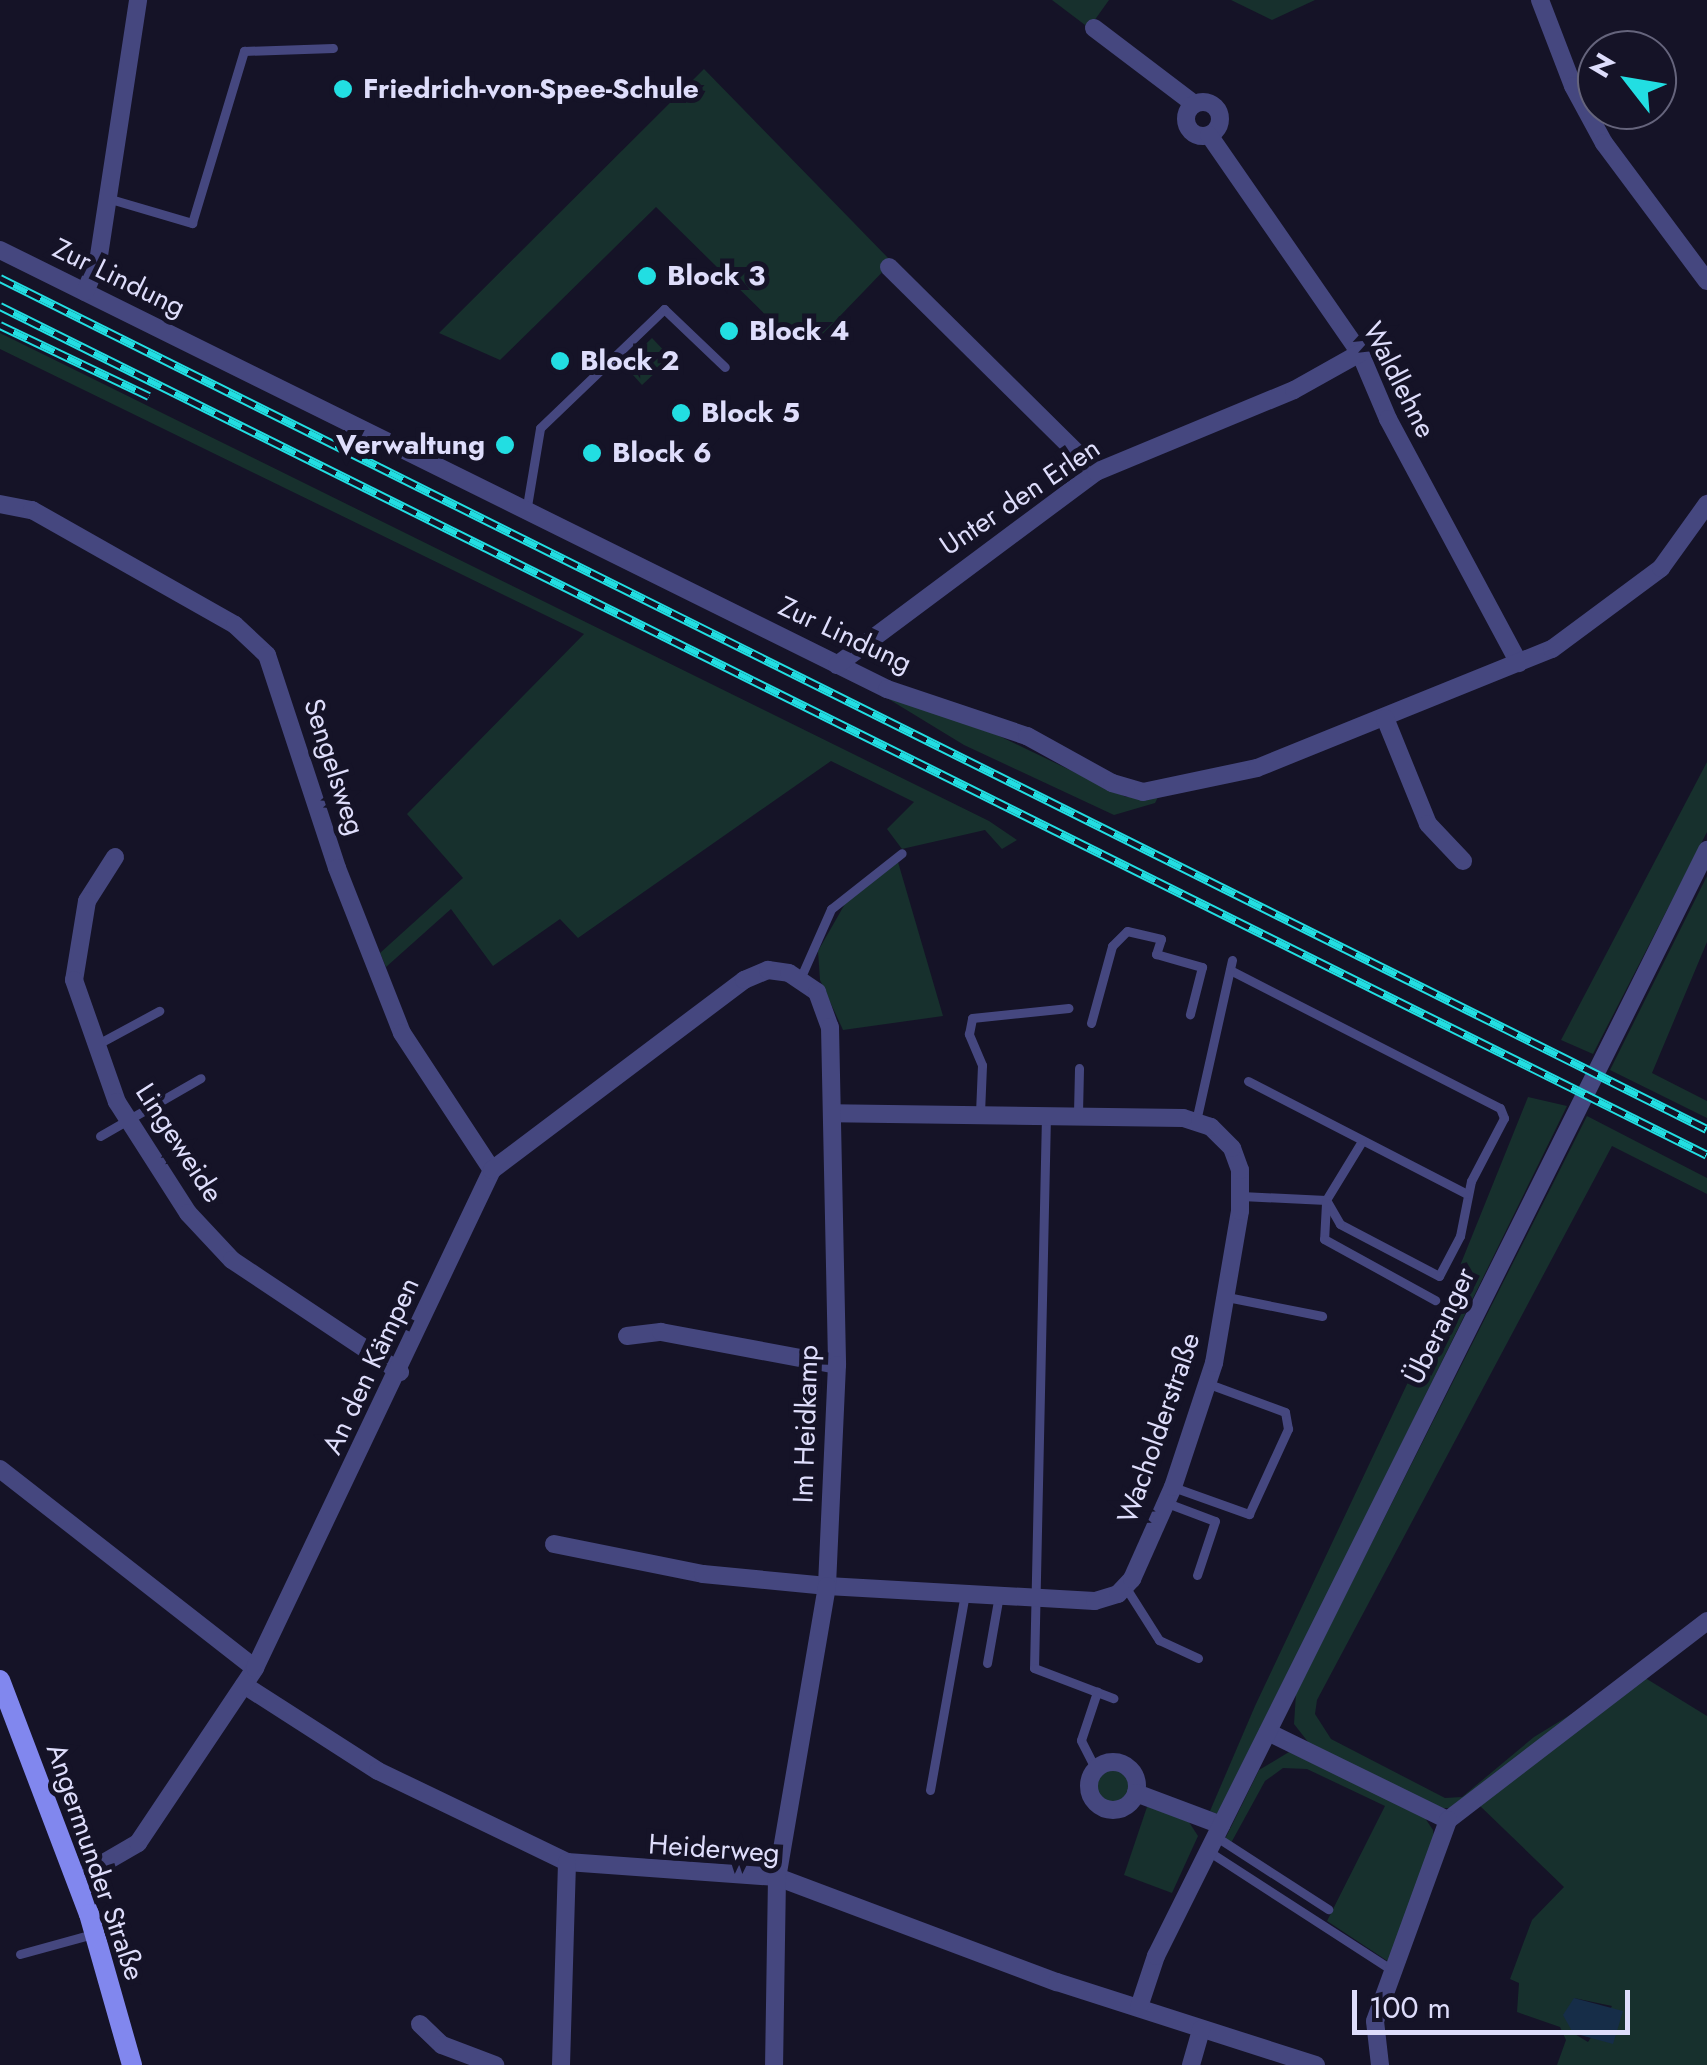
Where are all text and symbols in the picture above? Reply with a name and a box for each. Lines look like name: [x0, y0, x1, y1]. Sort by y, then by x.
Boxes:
north arrow: [1577, 30, 1677, 130]
text: N: [1579, 45, 1626, 85]
place label: Friedrich-von-Spee-Schule: [363, 72, 699, 106]
marker: Friedrich-von-Spee-Schule: [332, 78, 354, 100]
street label: Zur Lindung: [47, 232, 191, 324]
place label: Block 3: [667, 259, 765, 293]
marker: Block 3: [636, 265, 658, 287]
place label: Block 4: [749, 314, 850, 348]
street label: Waldlehne: [1356, 316, 1442, 444]
marker: Block 4: [718, 320, 740, 342]
place label: Block 2: [580, 344, 679, 378]
marker: Block 2: [549, 350, 571, 372]
place label: Block 5: [701, 396, 800, 430]
marker: Block 5: [670, 402, 692, 424]
place label: Verwaltung: [336, 428, 485, 462]
street label: Unter den Erlen: [934, 431, 1106, 563]
marker: Verwaltung: [494, 434, 516, 456]
place label: Block 6: [612, 436, 712, 470]
marker: Block 6: [581, 442, 603, 464]
street label: Zur Lindung: [773, 590, 917, 680]
street label: Sengelsweg: [296, 695, 372, 839]
street label: Lingeweide: [128, 1077, 230, 1209]
street label: Überanger: [1397, 1262, 1483, 1390]
street label: An den Kämpen: [315, 1272, 427, 1460]
street label: Wacholderstraße: [1111, 1328, 1207, 1528]
street label: Im Heidkamp: [786, 1344, 826, 1504]
street label: Angermunder Straße: [39, 1739, 151, 1985]
street label: Heiderweg: [647, 1828, 781, 1870]
scale bar: [1357, 1970, 1634, 2032]
text: 100 m: [1369, 1986, 1451, 2029]

